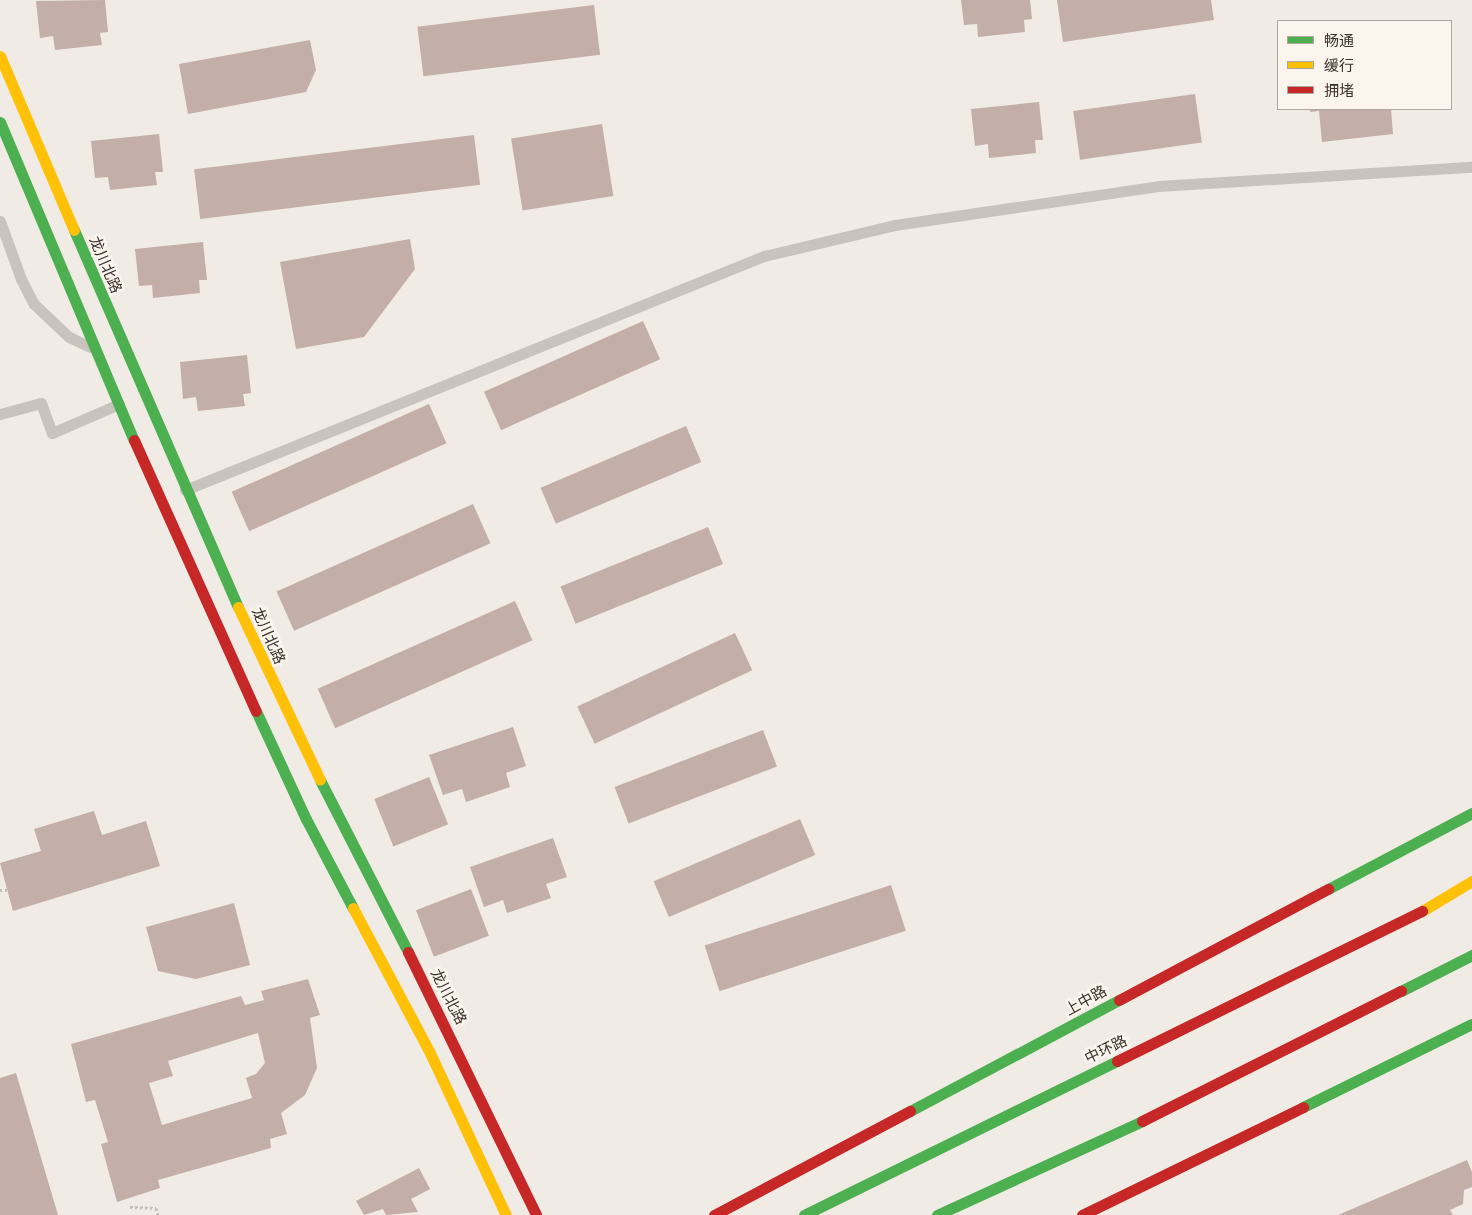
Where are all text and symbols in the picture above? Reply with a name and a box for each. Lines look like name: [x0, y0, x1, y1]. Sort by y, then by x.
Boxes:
legend: [1277, 20, 1452, 110]
text: 畅通: [1324, 32, 1354, 50]
text: 缓行: [1324, 57, 1354, 75]
text: 拥堵: [1324, 82, 1354, 100]
street label: 龙川北路: [85, 234, 125, 296]
street label: 龙川北路: [248, 605, 288, 667]
street label: 龙川北路: [426, 966, 470, 1028]
street label: 上中路: [1062, 982, 1110, 1020]
street label: 中环路: [1082, 1032, 1130, 1068]

